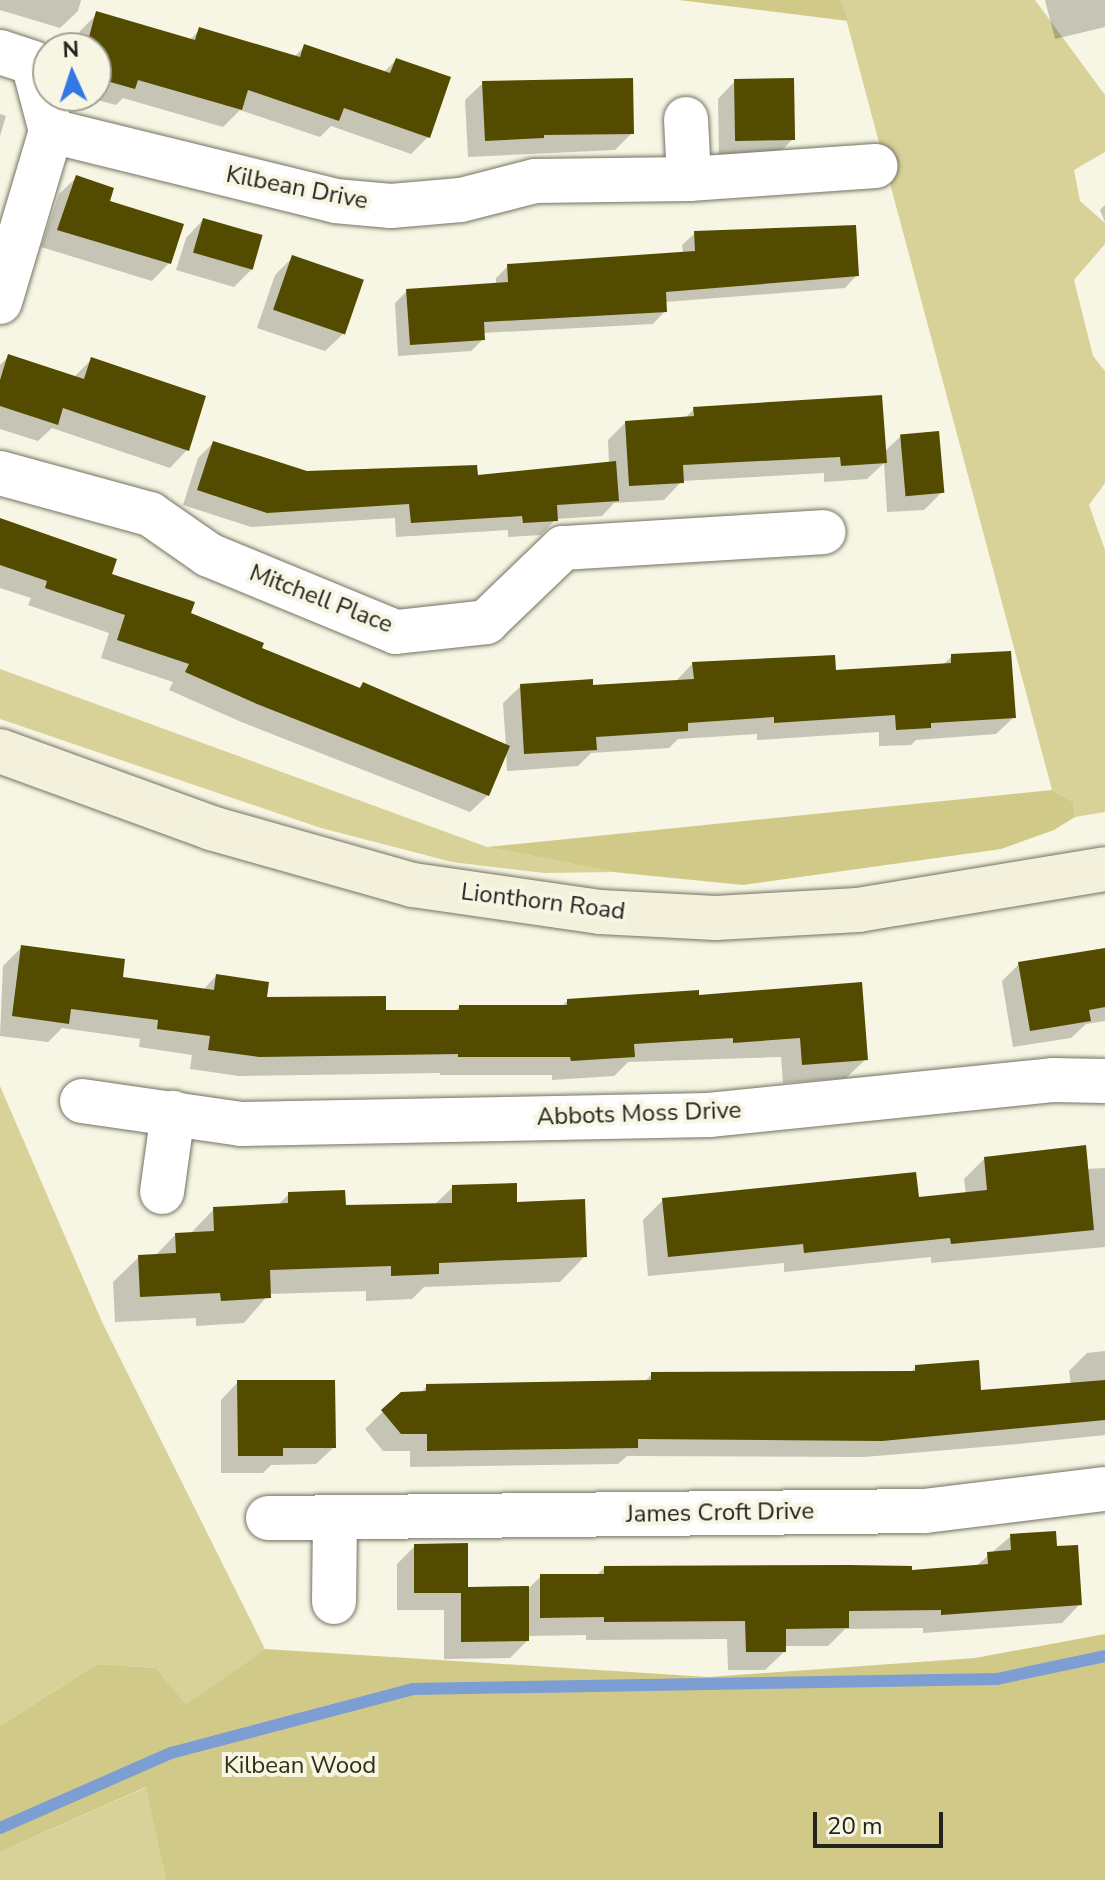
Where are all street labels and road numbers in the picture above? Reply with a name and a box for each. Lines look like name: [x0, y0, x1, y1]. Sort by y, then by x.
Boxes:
street label: Kilbean Drive: [224, 160, 370, 216]
street label: Mitchell Place: [245, 559, 397, 639]
street label: Lionthorn Road: [459, 878, 627, 926]
street label: Abbots Moss Drive: [536, 1096, 742, 1132]
street label: James Croft Drive: [626, 1497, 814, 1529]

